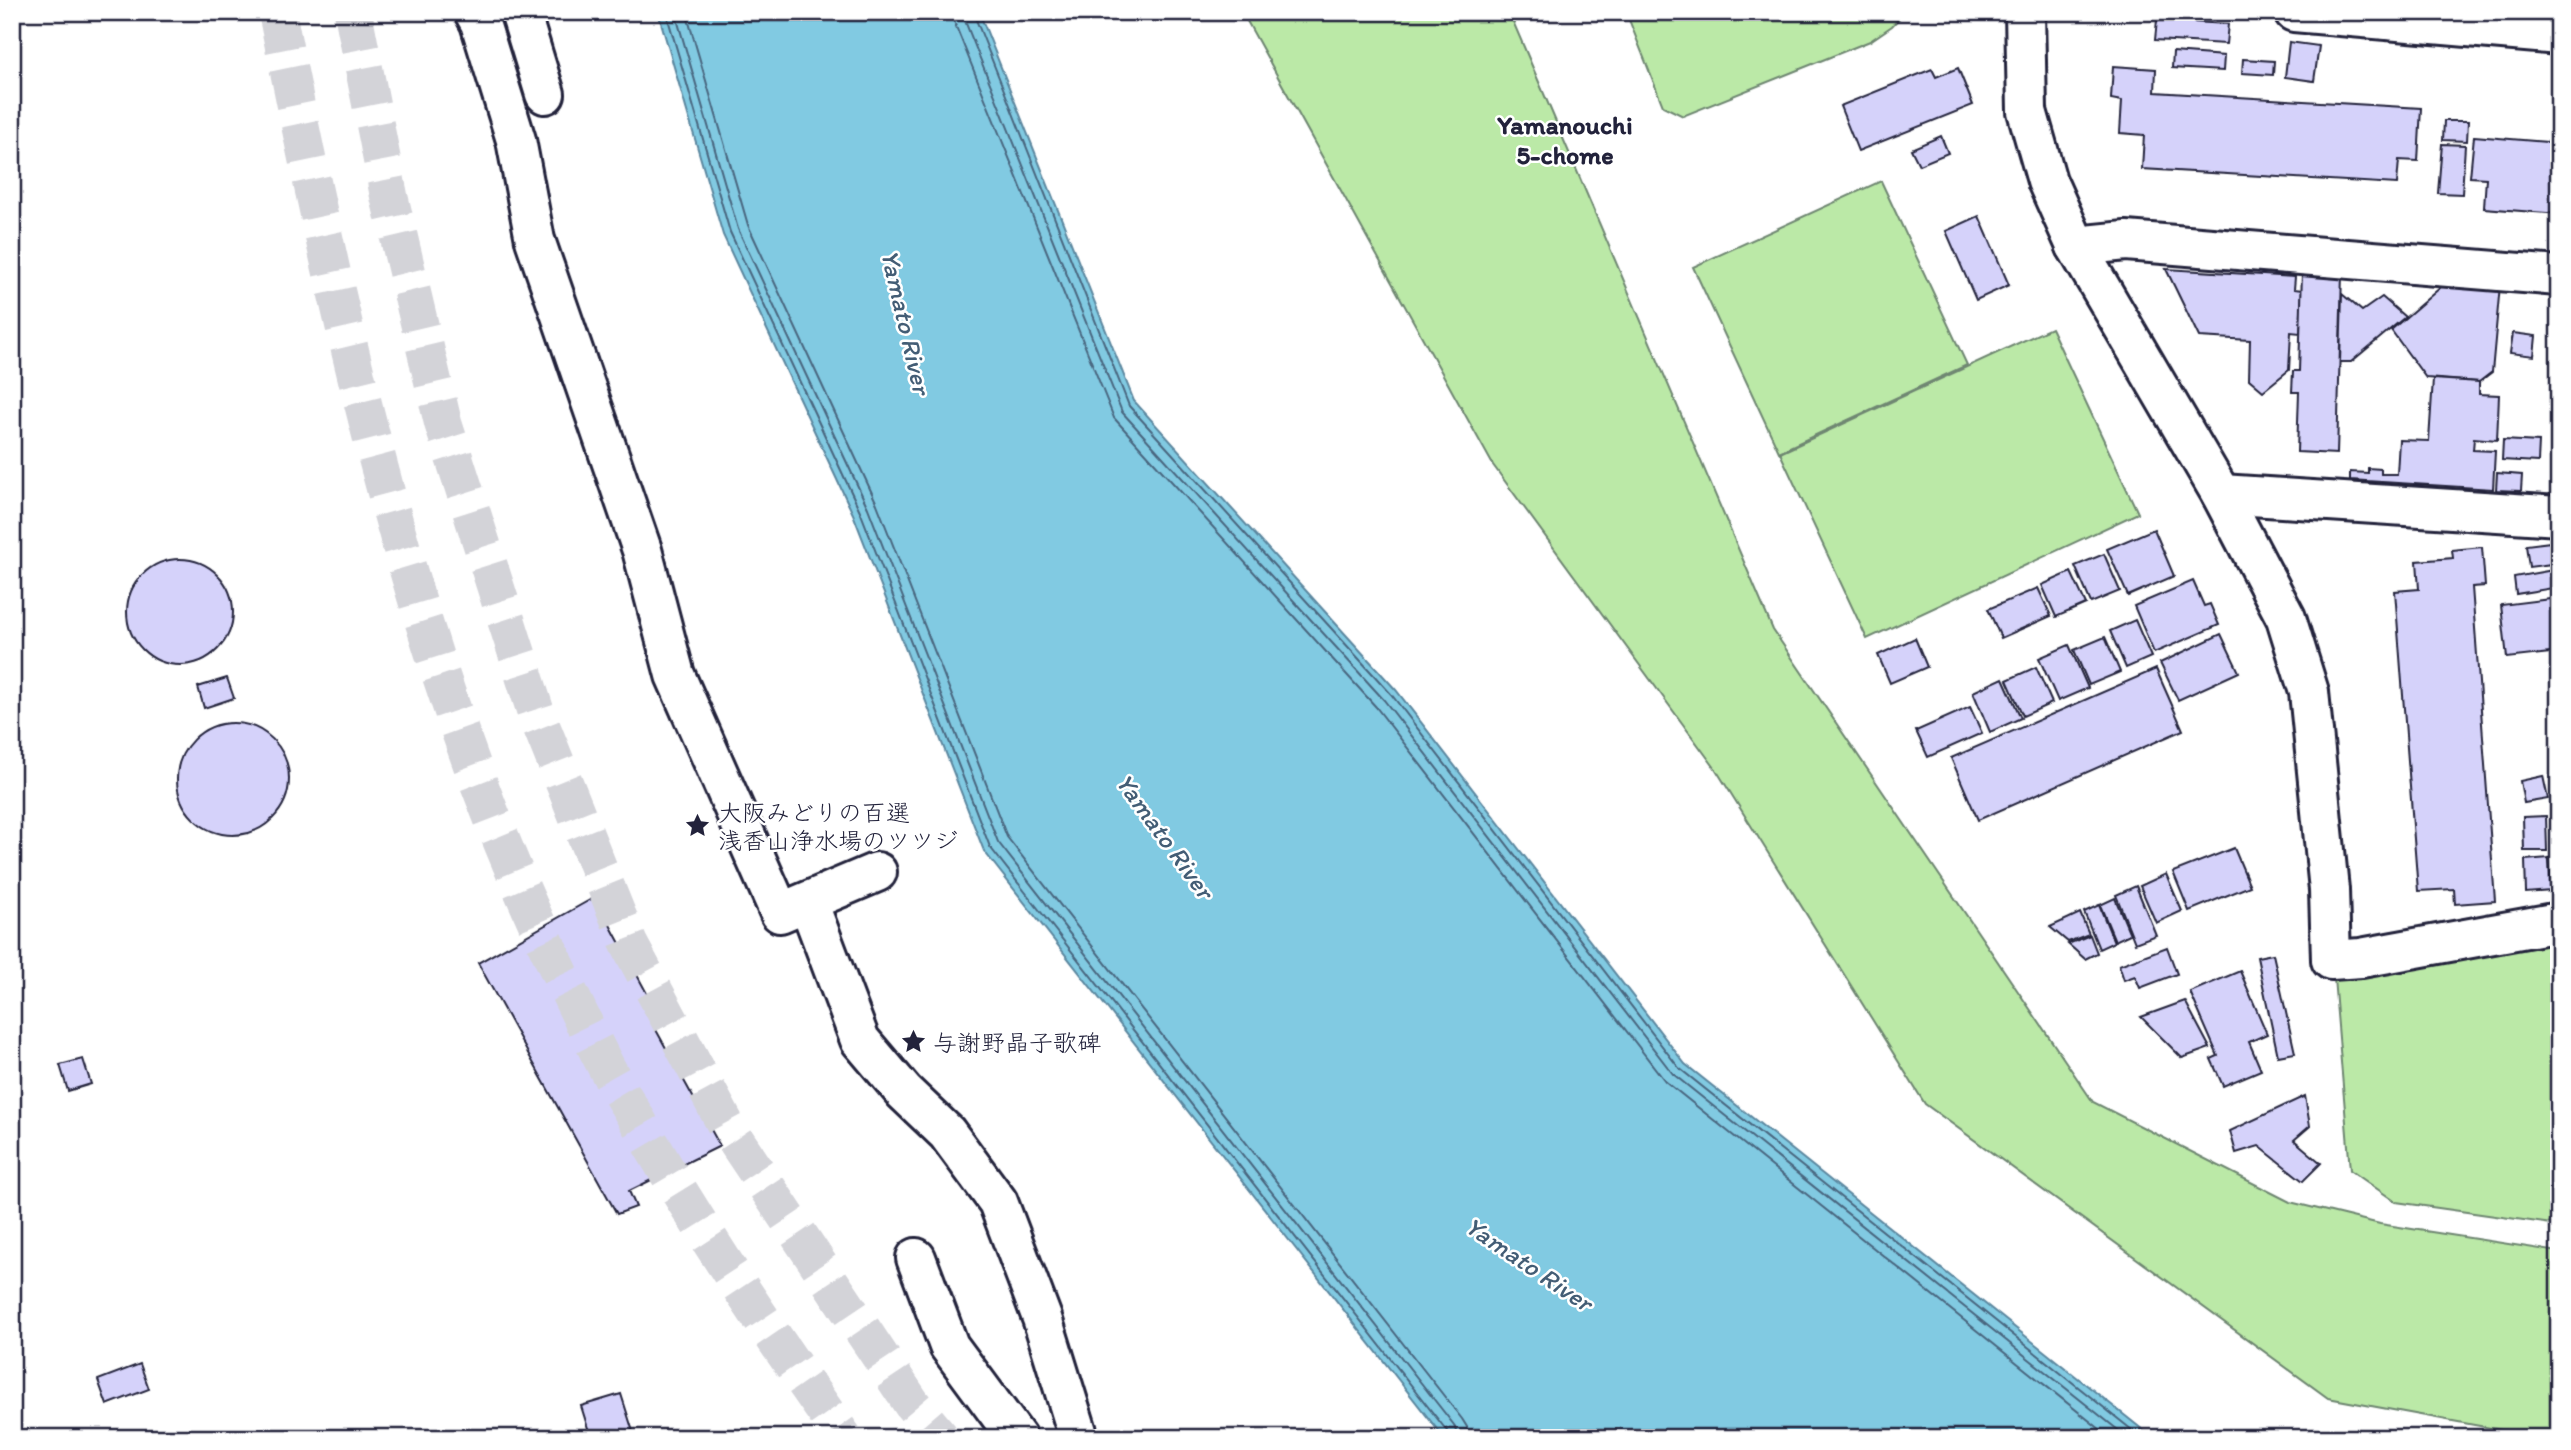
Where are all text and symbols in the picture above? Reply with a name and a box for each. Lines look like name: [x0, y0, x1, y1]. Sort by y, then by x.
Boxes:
district label: Yamanouchi 5-chome: [1496, 109, 1633, 171]
water label: Yamato River: [874, 247, 939, 400]
water label: Yamato River: [1109, 767, 1223, 907]
place label: 大阪みどりの百選 浅香山浄水場のツツジ: [718, 798, 958, 855]
place icon: 大阪みどりの百選 浅香山浄水場のツツジ: [684, 812, 712, 840]
place icon: 与謝野晶子歌碑: [899, 1028, 927, 1056]
place label: 与謝野晶子歌碑: [933, 1028, 1101, 1057]
water label: Yamato River: [1459, 1210, 1601, 1320]

